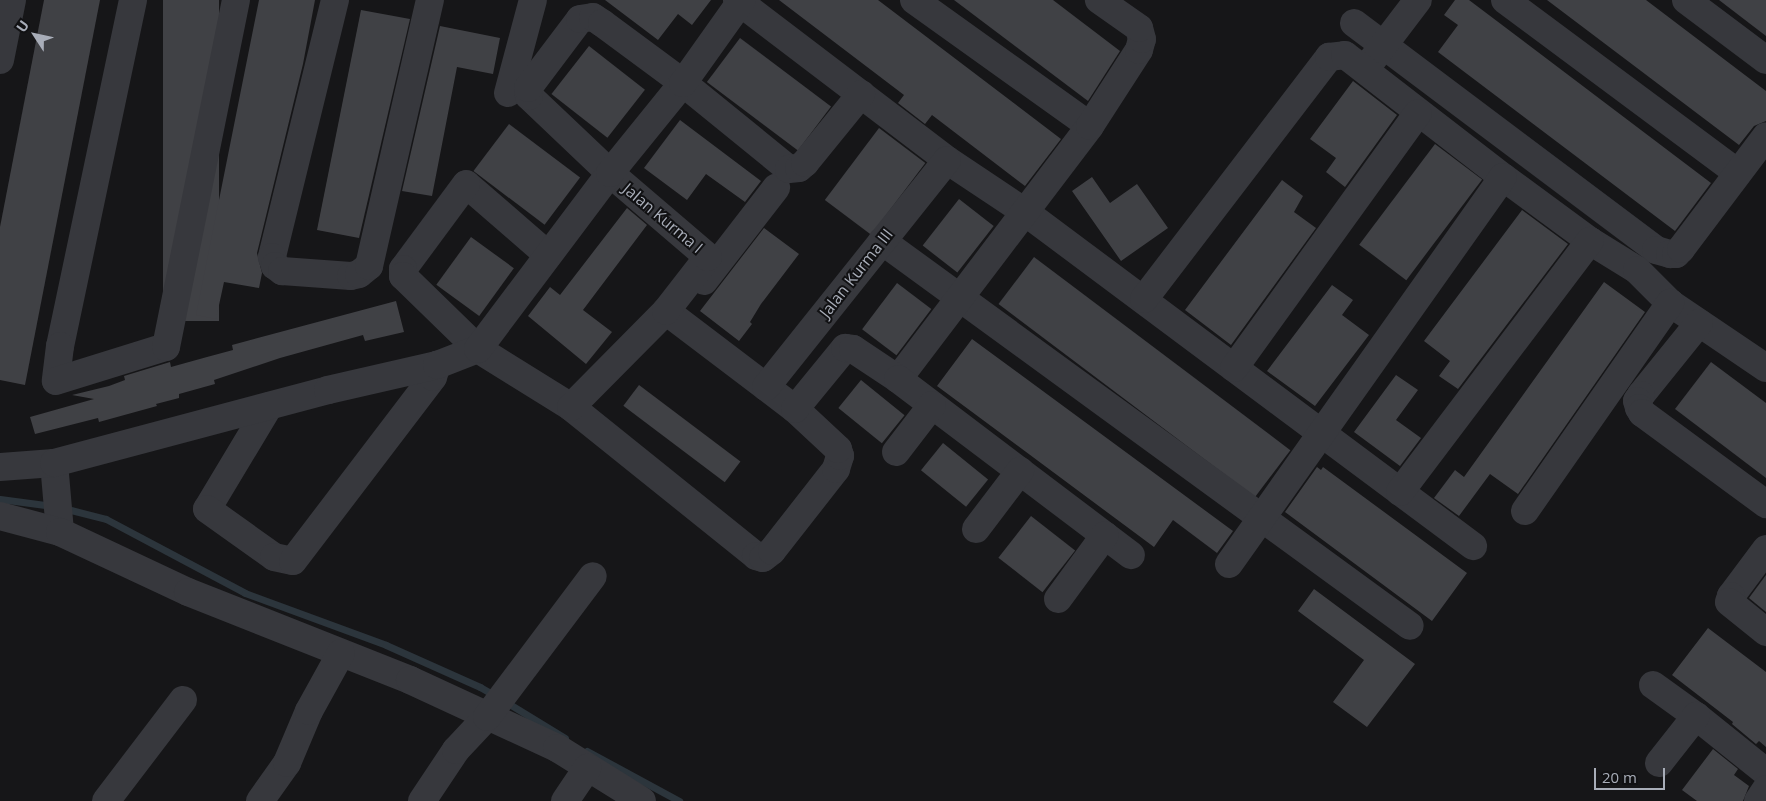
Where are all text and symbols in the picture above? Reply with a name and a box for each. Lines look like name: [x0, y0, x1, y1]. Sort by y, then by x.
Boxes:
north arrow: [10, 10, 60, 60]
text: U: [11, 16, 33, 36]
street label: Jalan Kurma I: [619, 179, 707, 257]
street label: Jalan Kurma III: [815, 225, 897, 321]
scale bar: [1596, 758, 1667, 790]
text: 20 m: [1602, 767, 1637, 787]

